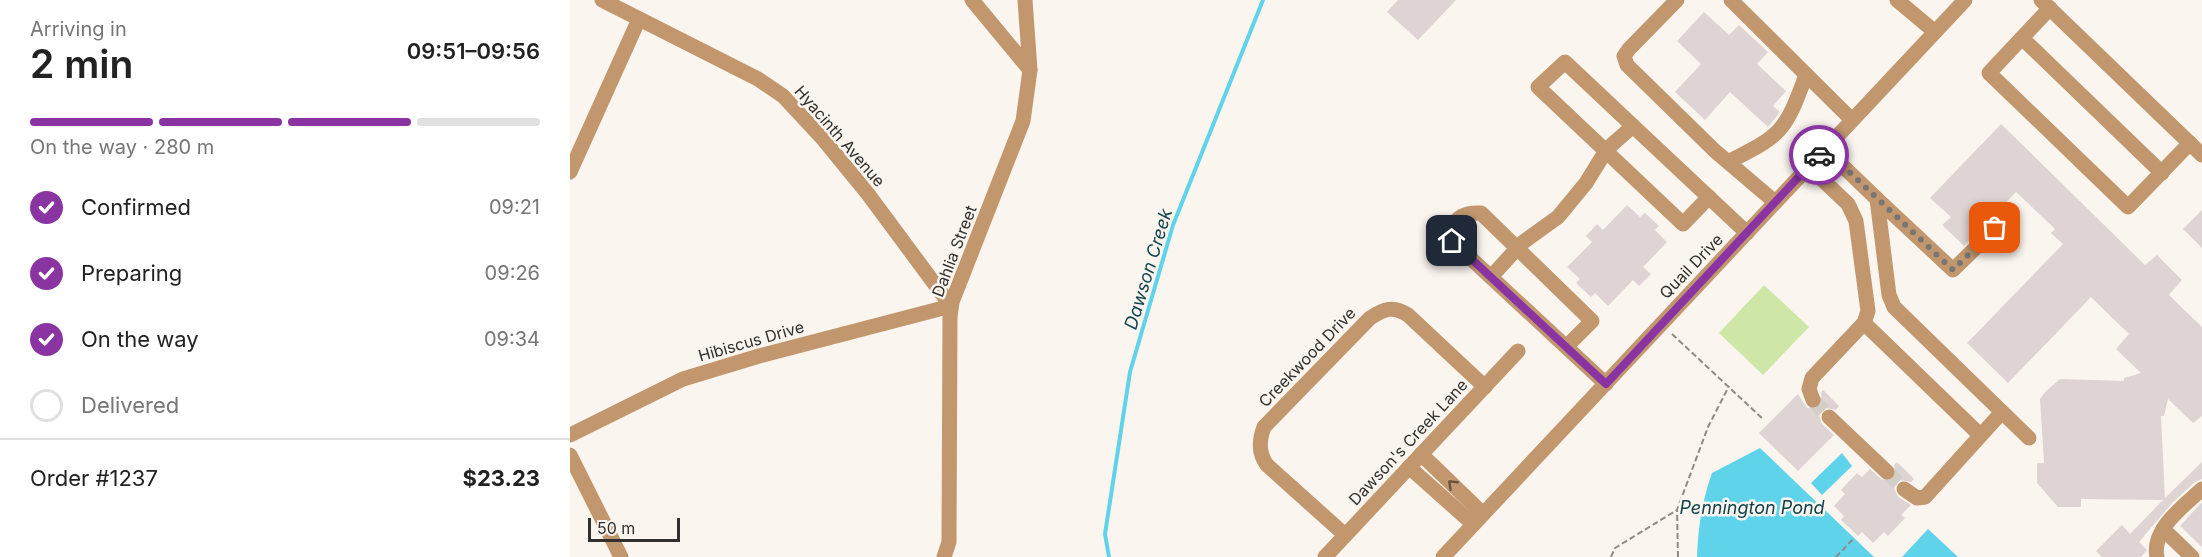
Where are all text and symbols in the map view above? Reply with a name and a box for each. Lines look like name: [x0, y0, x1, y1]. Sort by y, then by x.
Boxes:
text: Arriving in: [30, 17, 127, 41]
text: 09:51–09:56: [407, 38, 540, 64]
text: 2 min: [30, 40, 133, 87]
street label: Hyacinth Avenue: [791, 81, 889, 191]
courier: [1789, 125, 1849, 185]
text: On the way · 280 m: [30, 135, 214, 159]
icon: car: [1803, 139, 1836, 172]
icon: check: [30, 191, 63, 224]
text: Confirmed: [81, 194, 191, 220]
text: 09:21: [489, 195, 540, 219]
street label: Dahlia Street: [927, 202, 981, 300]
pin: [1969, 202, 2020, 253]
water label: Dawson Creek: [1120, 205, 1177, 332]
icon: bag: [1978, 211, 2011, 244]
pin: [1426, 215, 1477, 266]
icon: home: [1435, 224, 1468, 257]
street label: Quail Drive: [1655, 229, 1727, 303]
icon: check: [30, 257, 63, 290]
text: Preparing: [81, 260, 182, 286]
text: 09:26: [485, 261, 540, 285]
street label: Creekwood Drive: [1254, 303, 1360, 411]
street label: Hibiscus Drive: [696, 316, 806, 366]
icon: check: [30, 323, 63, 356]
text: On the way: [81, 326, 199, 352]
text: 09:34: [484, 327, 540, 351]
street label: Dawson's Creek Lane: [1344, 375, 1472, 509]
text: Delivered: [81, 392, 179, 418]
text: Order #1237: [30, 465, 158, 491]
text: $23.23: [463, 465, 540, 491]
one-way arrow: [1449, 481, 1460, 492]
water label: Pennington Pond: [1679, 497, 1825, 518]
scale bar: [588, 515, 680, 542]
text: 50 m: [597, 518, 635, 538]

